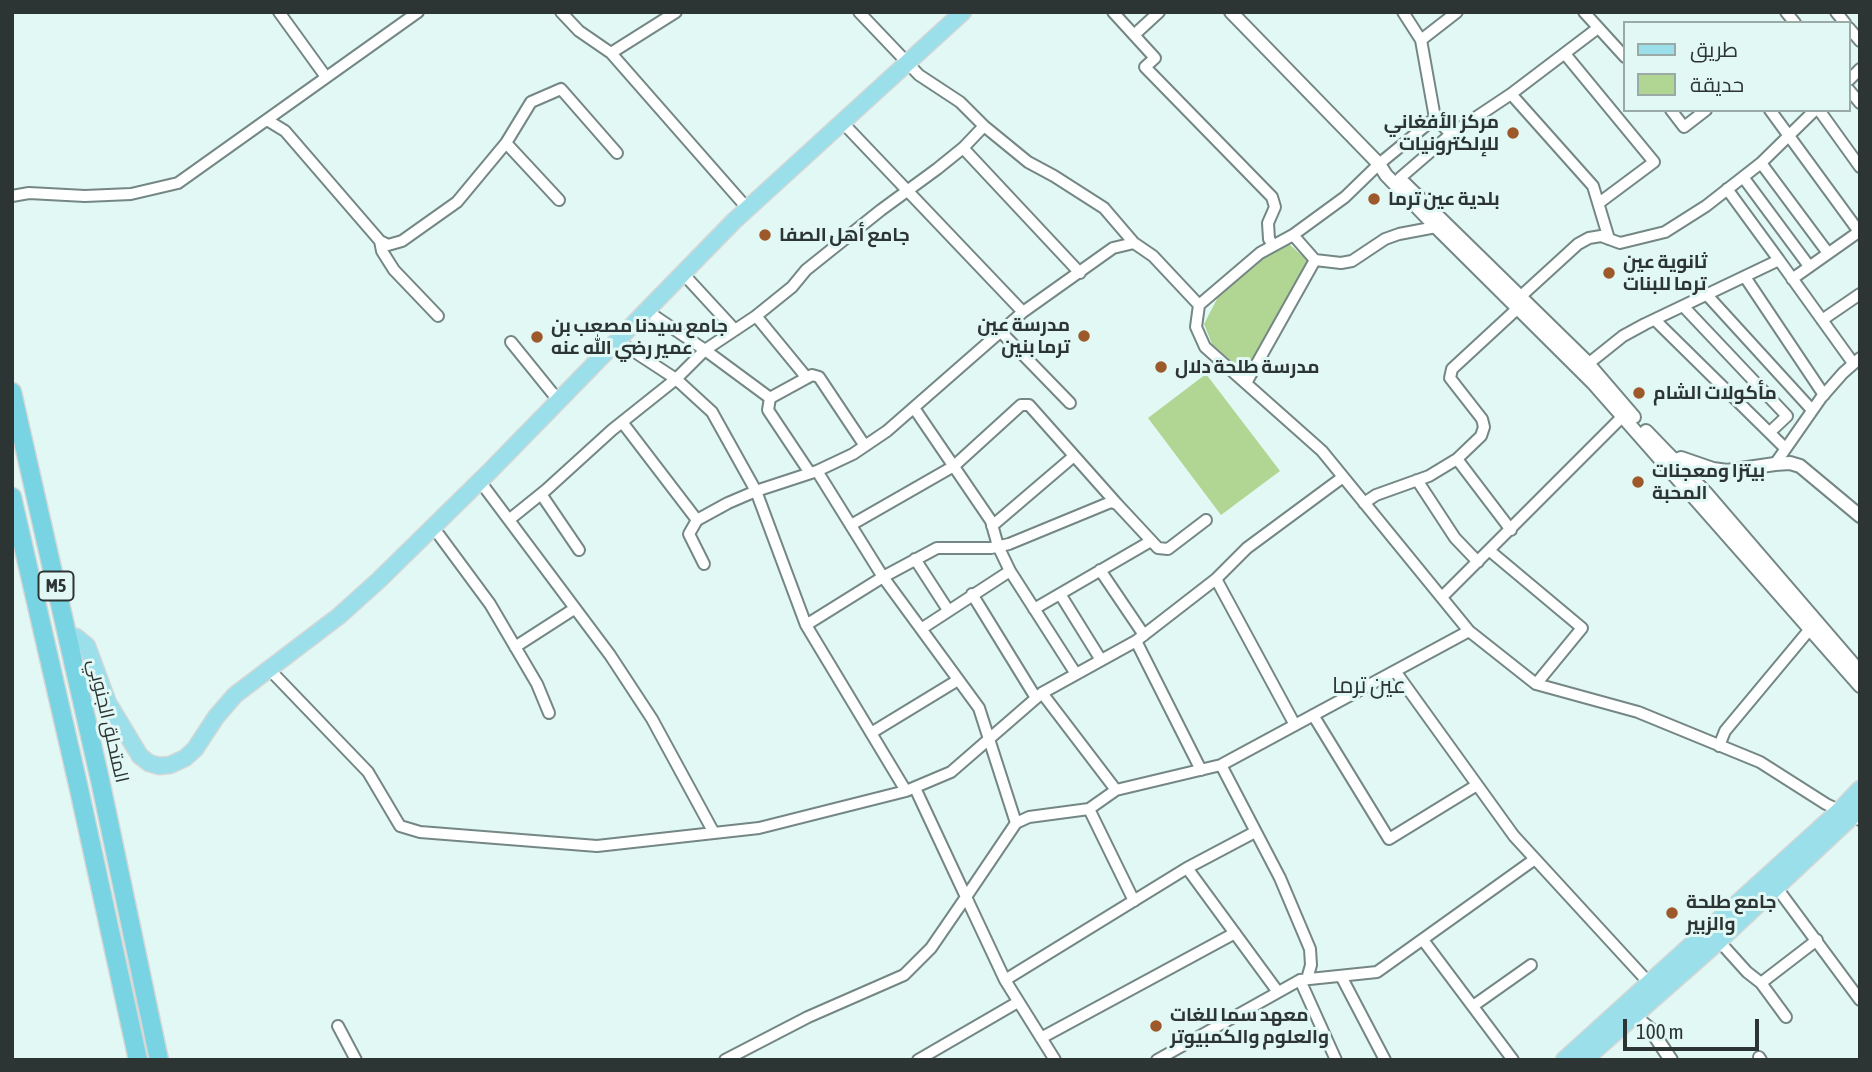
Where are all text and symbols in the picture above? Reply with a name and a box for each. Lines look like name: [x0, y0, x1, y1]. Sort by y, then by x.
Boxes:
legend: [1624, 21, 1851, 112]
text: طريق: [1690, 37, 1738, 61]
text: حديقة: [1690, 72, 1744, 96]
place label: مركز الأفغاني للإلكترونيات: [1384, 111, 1499, 155]
marker: مركز الأفغاني للإلكترونيات: [1505, 125, 1521, 141]
place label: بلدية عين ترما: [1388, 188, 1500, 210]
marker: بلدية عين ترما: [1366, 191, 1382, 207]
place label: جامع أهل الصفا: [779, 224, 910, 246]
marker: جامع أهل الصفا: [757, 227, 773, 243]
place label: ثانوية عين ترما للبنات: [1623, 251, 1707, 295]
marker: ثانوية عين ترما للبنات: [1601, 265, 1617, 281]
place label: مدرسة عين ترما بنين: [977, 314, 1070, 358]
place label: جامع سيدنا مصعب بن عمير رضي الله عنه: [551, 315, 728, 359]
marker: مدرسة عين ترما بنين: [1076, 328, 1092, 344]
marker: جامع سيدنا مصعب بن عمير رضي الله عنه: [529, 329, 545, 345]
place label: مدرسة طلحة دلال: [1175, 356, 1320, 378]
marker: مدرسة طلحة دلال: [1153, 359, 1169, 375]
place label: مأكولات الشام: [1653, 382, 1777, 404]
marker: مأكولات الشام: [1631, 385, 1647, 401]
place label: بيتزا ومعجنات المحبة: [1652, 460, 1765, 504]
marker: بيتزا ومعجنات المحبة: [1630, 474, 1646, 490]
road number: M5: [38, 572, 74, 600]
street label: المتحلق الجنوبي: [83, 657, 133, 785]
district label: عين ترما: [1332, 672, 1406, 700]
place label: جامع طلحة والزبير: [1686, 891, 1776, 935]
marker: جامع طلحة والزبير: [1664, 905, 1680, 921]
place label: معهد سما للغات والعلوم والكمبيوتر: [1170, 1004, 1329, 1048]
scale bar: [1627, 1006, 1764, 1050]
marker: معهد سما للغات والعلوم والكمبيوتر: [1148, 1018, 1164, 1034]
text: 100 m: [1636, 1019, 1684, 1043]

